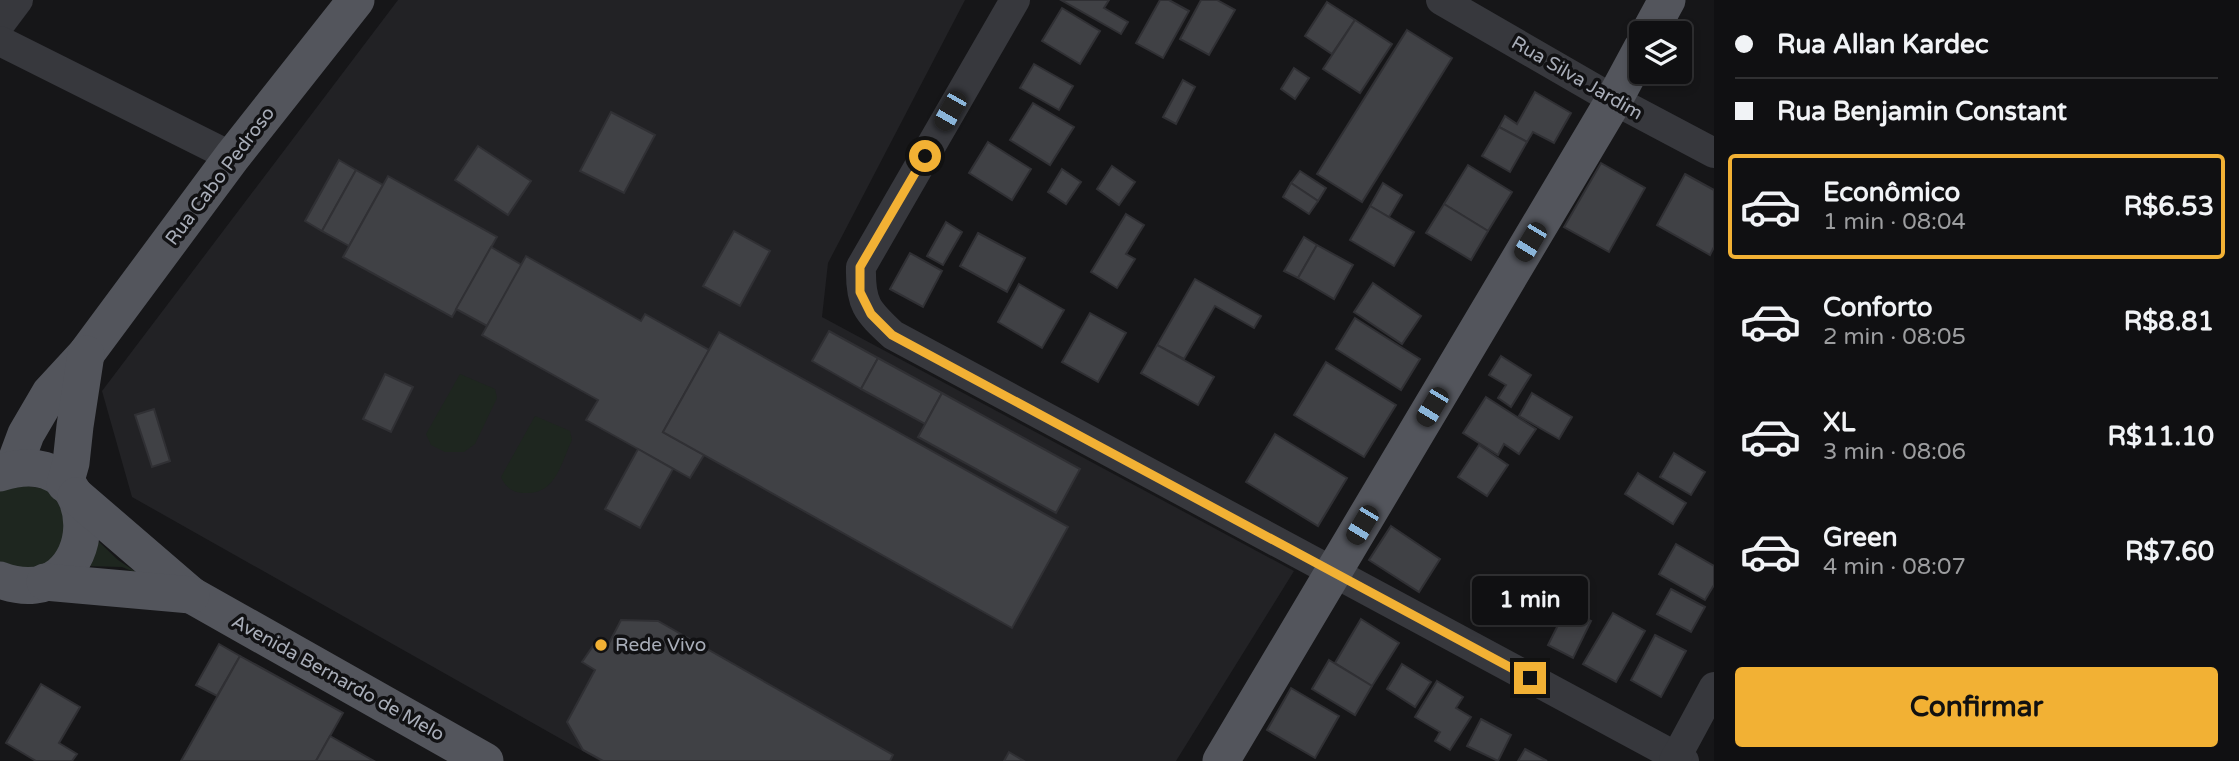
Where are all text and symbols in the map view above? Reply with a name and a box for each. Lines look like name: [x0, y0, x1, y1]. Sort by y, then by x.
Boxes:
map controls: [1629, 21, 1692, 84]
button: layers: [1629, 21, 1692, 84]
text: Rua Allan Kardec: [1777, 29, 1989, 60]
street label: Rua Silva Jardim: [1507, 31, 1647, 125]
car: [931, 88, 970, 134]
text: Rua Benjamin Constant: [1777, 96, 2067, 127]
street label: Rua Cabo Pedroso: [161, 102, 279, 250]
route start: [909, 140, 941, 172]
icon: car: [1739, 175, 1802, 238]
text: Econômico: [1823, 177, 1960, 208]
text: R$6.53: [2124, 191, 2214, 222]
text: 1 min · 08:04: [1823, 208, 1966, 236]
car: [1511, 219, 1550, 265]
icon: car: [1739, 290, 1802, 353]
text: Conforto: [1823, 292, 1932, 323]
text: R$8.81: [2124, 306, 2214, 337]
text: 2 min · 08:05: [1823, 323, 1966, 351]
car: [1413, 384, 1452, 430]
icon: car: [1739, 405, 1802, 468]
text: XL: [1823, 407, 1855, 438]
text: R$11.10: [2107, 421, 2214, 452]
text: 3 min · 08:06: [1823, 438, 1966, 466]
car: [1343, 502, 1382, 548]
icon: car: [1739, 520, 1802, 583]
text: Green: [1823, 522, 1898, 553]
text: R$7.60: [2125, 536, 2214, 567]
text: 4 min · 08:07: [1823, 553, 1966, 581]
callout: 1 min: [1472, 576, 1588, 626]
text: 1 min: [1499, 586, 1561, 614]
street label: Avenida Bernardo de Melo: [228, 610, 448, 746]
place label: Rede Vivo: [615, 634, 706, 656]
marker: Rede Vivo: [593, 637, 609, 653]
route end: [1514, 662, 1546, 694]
button: Confirmar: [1735, 667, 2218, 747]

